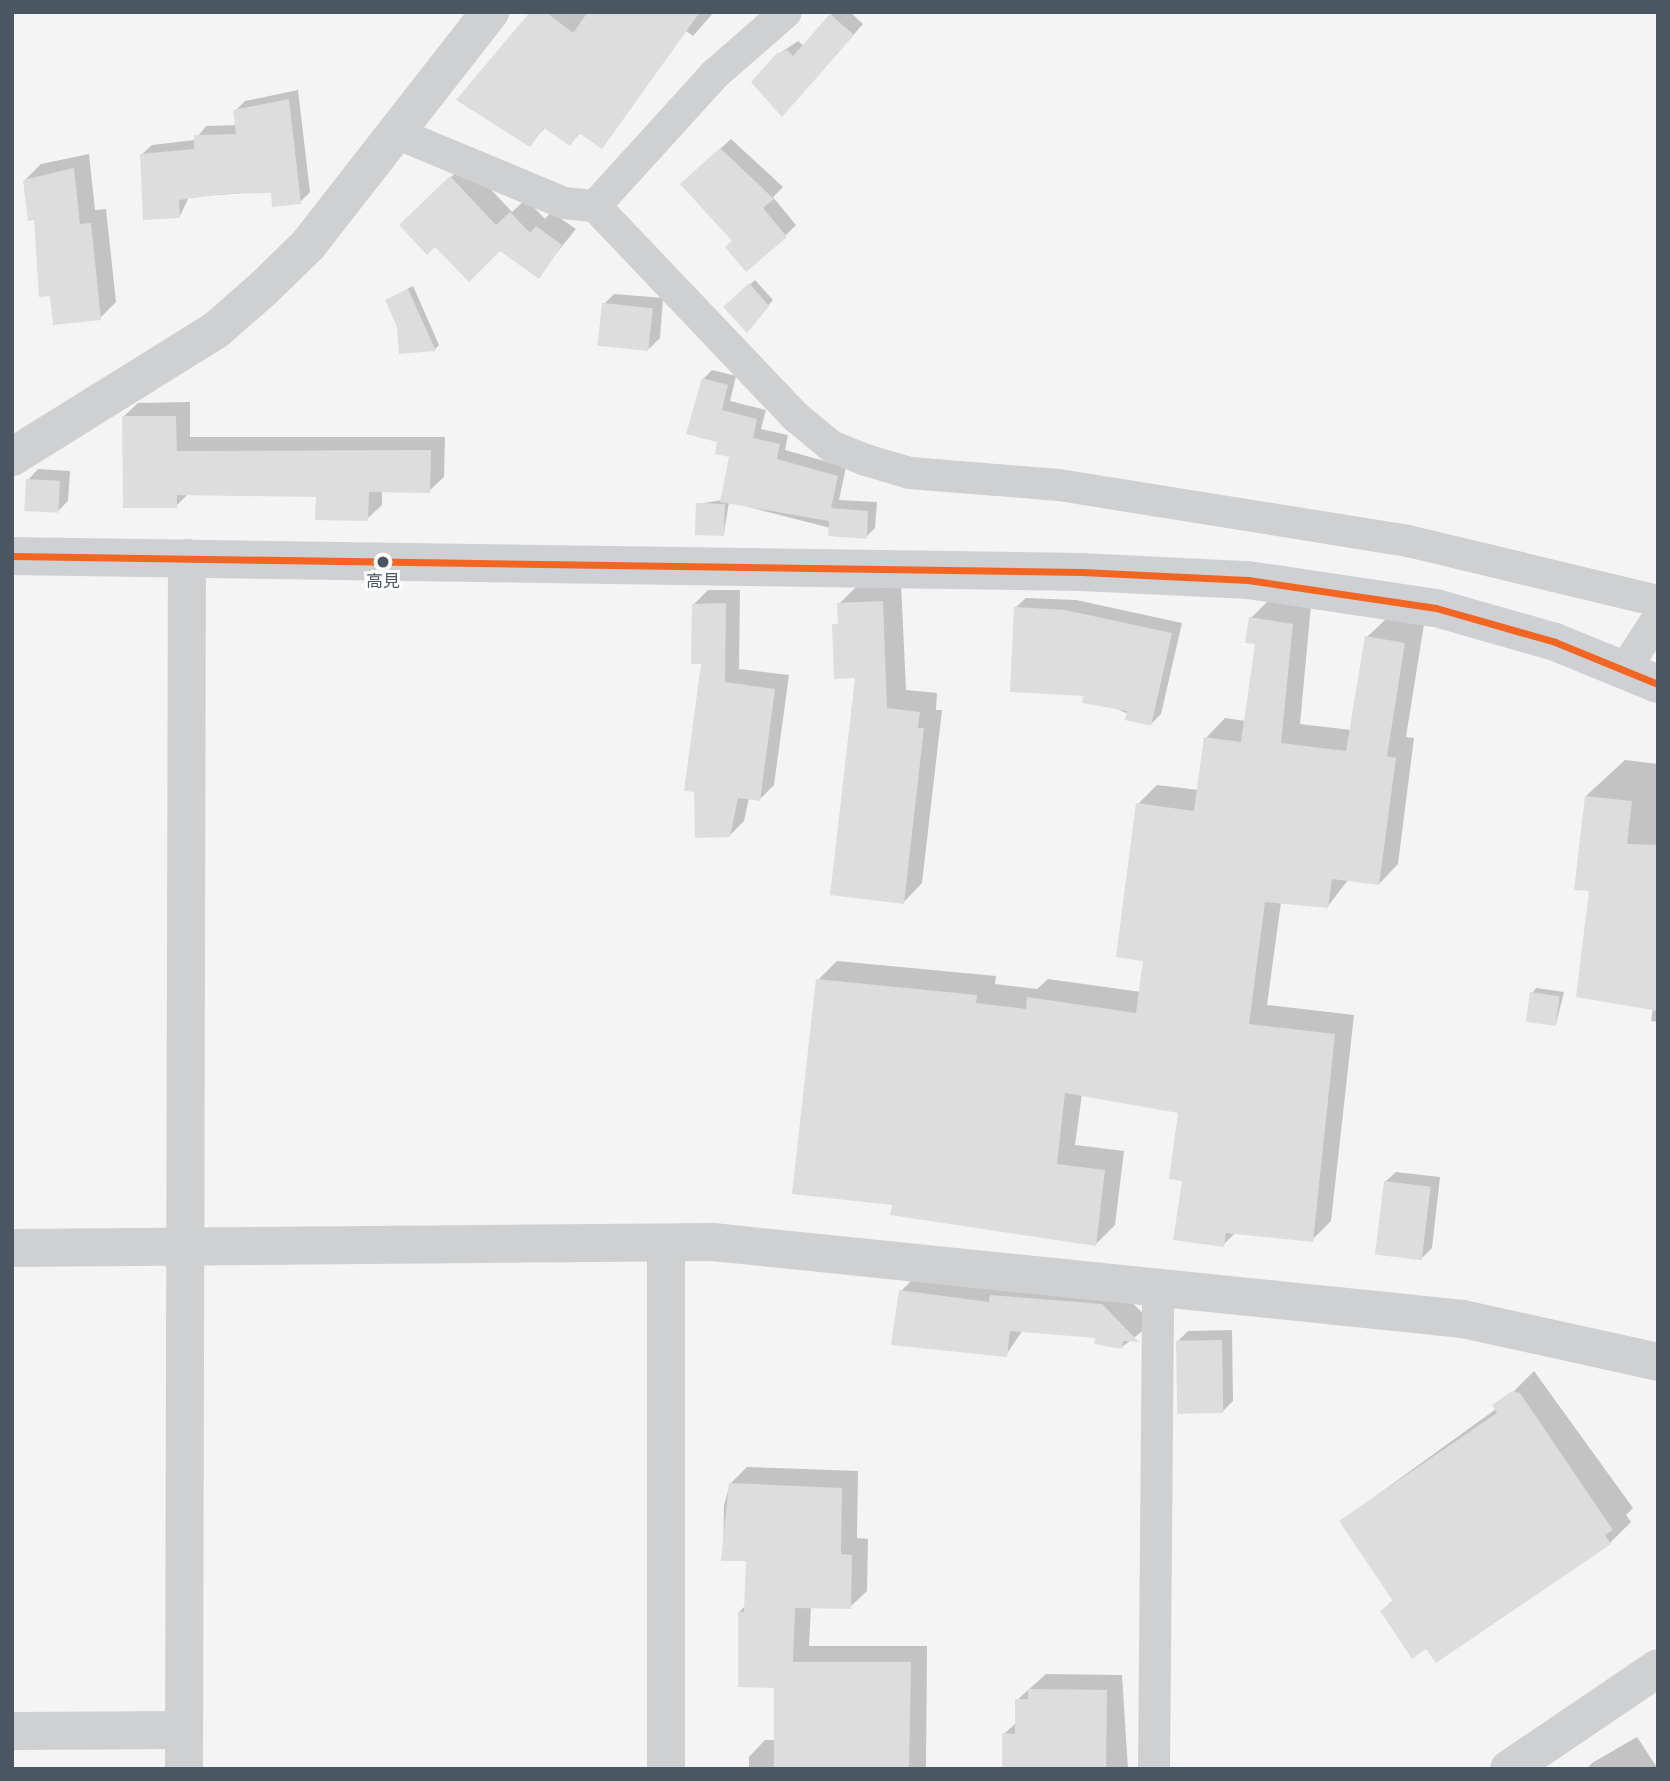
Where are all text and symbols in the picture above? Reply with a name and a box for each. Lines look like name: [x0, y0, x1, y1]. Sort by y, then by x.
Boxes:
marker: 高見: [376, 555, 390, 569]
place label: 高見: [366, 572, 400, 592]

